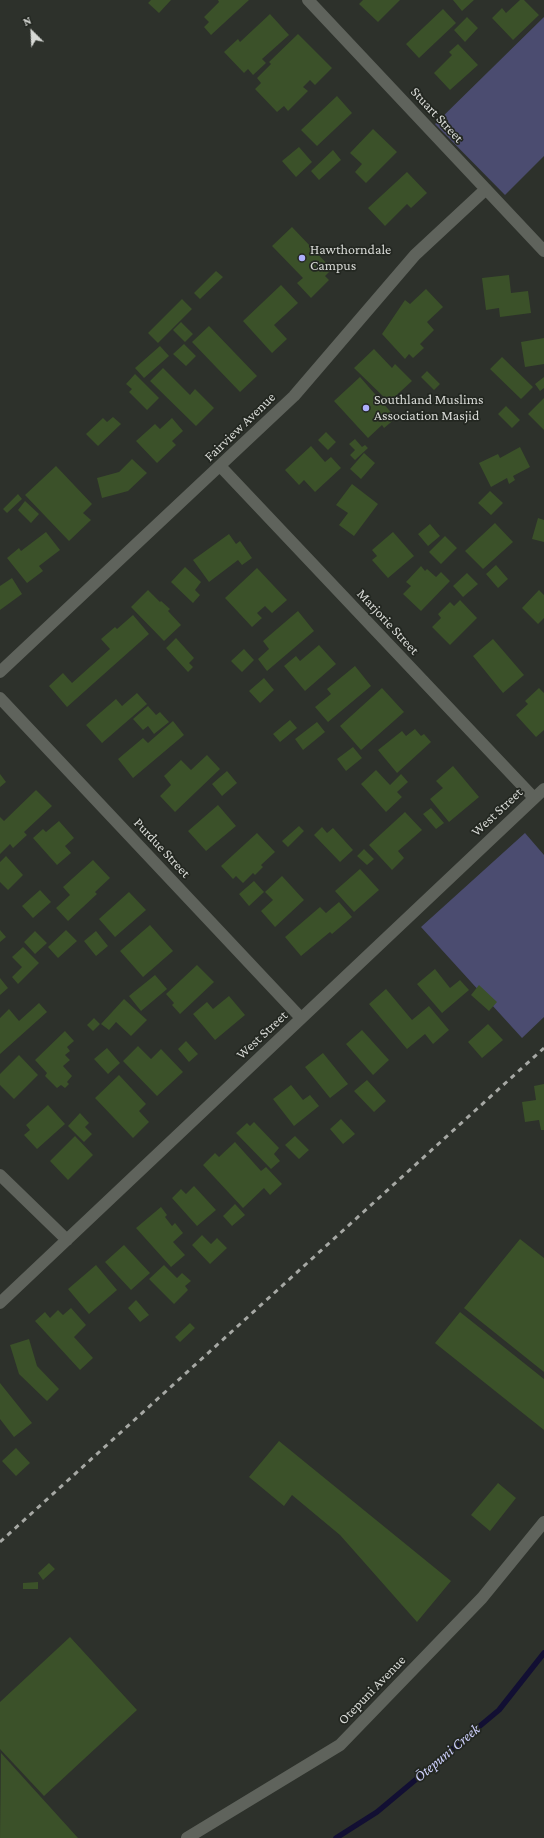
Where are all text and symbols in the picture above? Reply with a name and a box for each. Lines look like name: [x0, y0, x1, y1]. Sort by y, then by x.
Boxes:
north arrow: [12, 12, 52, 52]
text: N: [21, 14, 33, 28]
street label: Stuart Street: [407, 84, 467, 146]
place label: Hawthorndale Campus: [310, 242, 391, 274]
marker: Hawthorndale Campus: [297, 253, 307, 263]
street label: Fairview Avenue: [201, 389, 279, 465]
place label: Southland Muslims Association Masjid: [374, 392, 483, 424]
marker: Southland Muslims Association Masjid: [361, 403, 371, 413]
street label: Marjorie Street: [353, 586, 423, 658]
street label: West Street: [468, 784, 526, 840]
street label: Purdue Street: [130, 815, 194, 881]
street label: West Street: [233, 1007, 291, 1063]
street label: Otepuni Avenue: [335, 1652, 409, 1728]
water label: Ōtepuni Creek: [410, 1720, 484, 1786]

